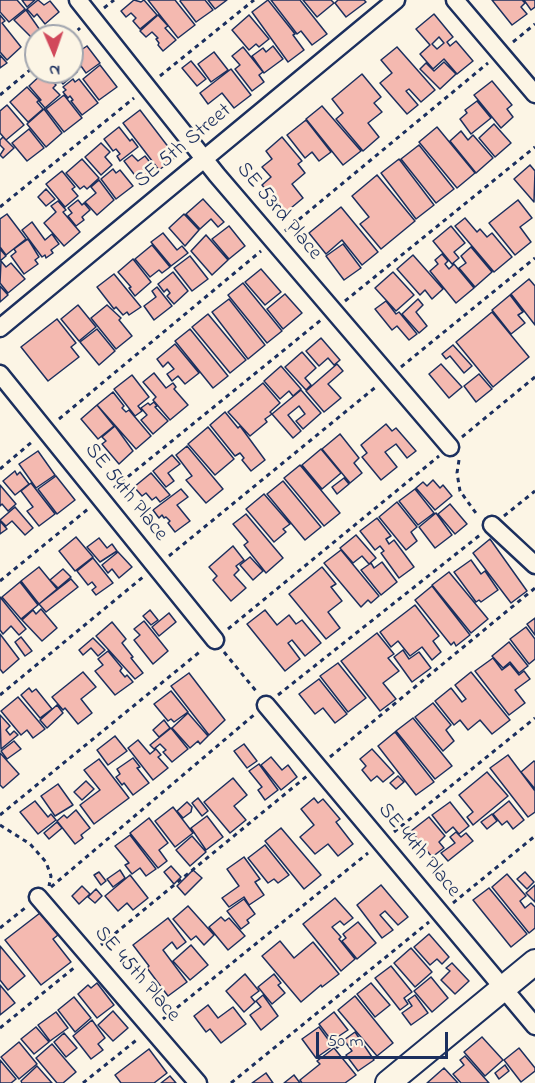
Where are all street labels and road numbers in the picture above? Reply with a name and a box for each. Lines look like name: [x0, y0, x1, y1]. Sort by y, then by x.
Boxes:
street label: SE 5th Street: [130, 99, 238, 195]
street label: SE 53rd Place: [230, 158, 326, 266]
street label: SE 54th Place: [78, 439, 172, 547]
street label: SE 44th Place: [371, 799, 465, 903]
street label: SE 45th Place: [87, 922, 185, 1028]

